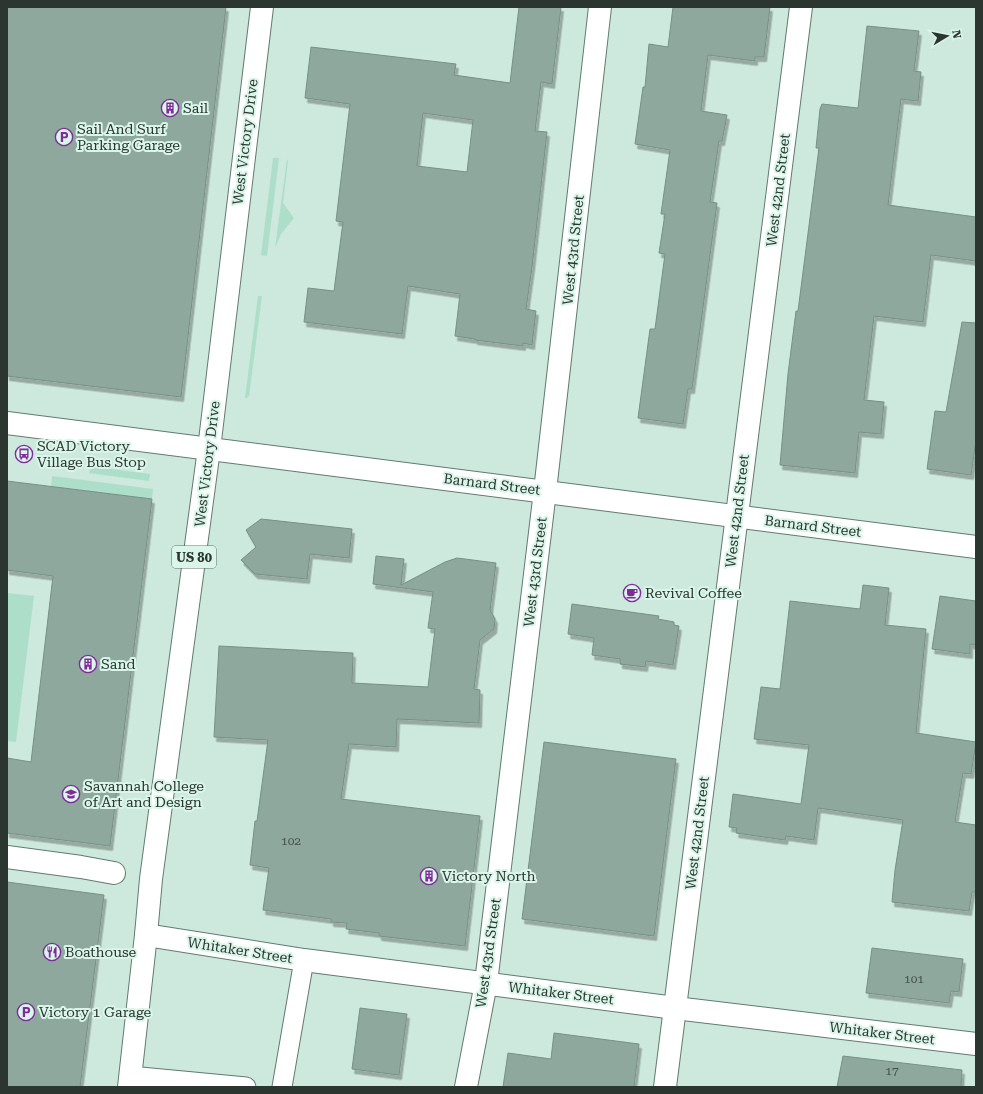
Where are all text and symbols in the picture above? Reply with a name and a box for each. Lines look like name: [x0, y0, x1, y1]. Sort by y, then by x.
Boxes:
north arrow: [927, 16, 967, 56]
text: N: [949, 29, 964, 40]
street label: West Victory Drive: [229, 78, 261, 206]
building icon: Sail: [160, 98, 180, 118]
place label: Sail: [183, 100, 209, 116]
place label: Sail And Surf Parking Garage: [77, 121, 180, 153]
parking icon: Sail And Surf Parking Garage: [54, 127, 74, 147]
street label: West 42nd Street: [763, 132, 793, 248]
street label: West 43rd Street: [559, 194, 587, 306]
street label: West Victory Drive: [191, 400, 223, 528]
place label: SCAD Victory Village Bus Stop: [37, 438, 146, 470]
bus stop icon: SCAD Victory Village Bus Stop: [14, 444, 34, 464]
street label: West 42nd Street: [722, 453, 752, 569]
street label: Barnard Street: [443, 470, 541, 498]
street label: Barnard Street: [764, 512, 862, 540]
street label: West 43rd Street: [520, 516, 550, 628]
road number: US 80: [172, 546, 216, 568]
cafe icon: Revival Coffee: [622, 583, 642, 603]
place label: Revival Coffee: [645, 585, 742, 601]
building icon: Sand: [78, 654, 98, 674]
place label: Sand: [101, 656, 135, 672]
street label: West 42nd Street: [682, 775, 712, 891]
place label: Savannah College of Art and Design: [84, 778, 204, 810]
school or university icon: Savannah College of Art and Design: [61, 784, 81, 804]
house number: 102: [281, 834, 301, 848]
building icon: Victory North: [419, 866, 439, 886]
place label: Victory North: [442, 868, 536, 884]
street label: West 43rd Street: [472, 897, 504, 1009]
street label: Whitaker Street: [186, 934, 294, 966]
restaurant icon: Boathouse: [42, 942, 62, 962]
place label: Boathouse: [65, 944, 137, 960]
house number: 101: [904, 972, 924, 986]
street label: Whitaker Street: [507, 979, 615, 1007]
parking icon: Victory 1 Garage: [16, 1002, 36, 1022]
place label: Victory 1 Garage: [39, 1004, 151, 1020]
street label: Whitaker Street: [828, 1019, 936, 1047]
house number: 17: [885, 1064, 899, 1078]

